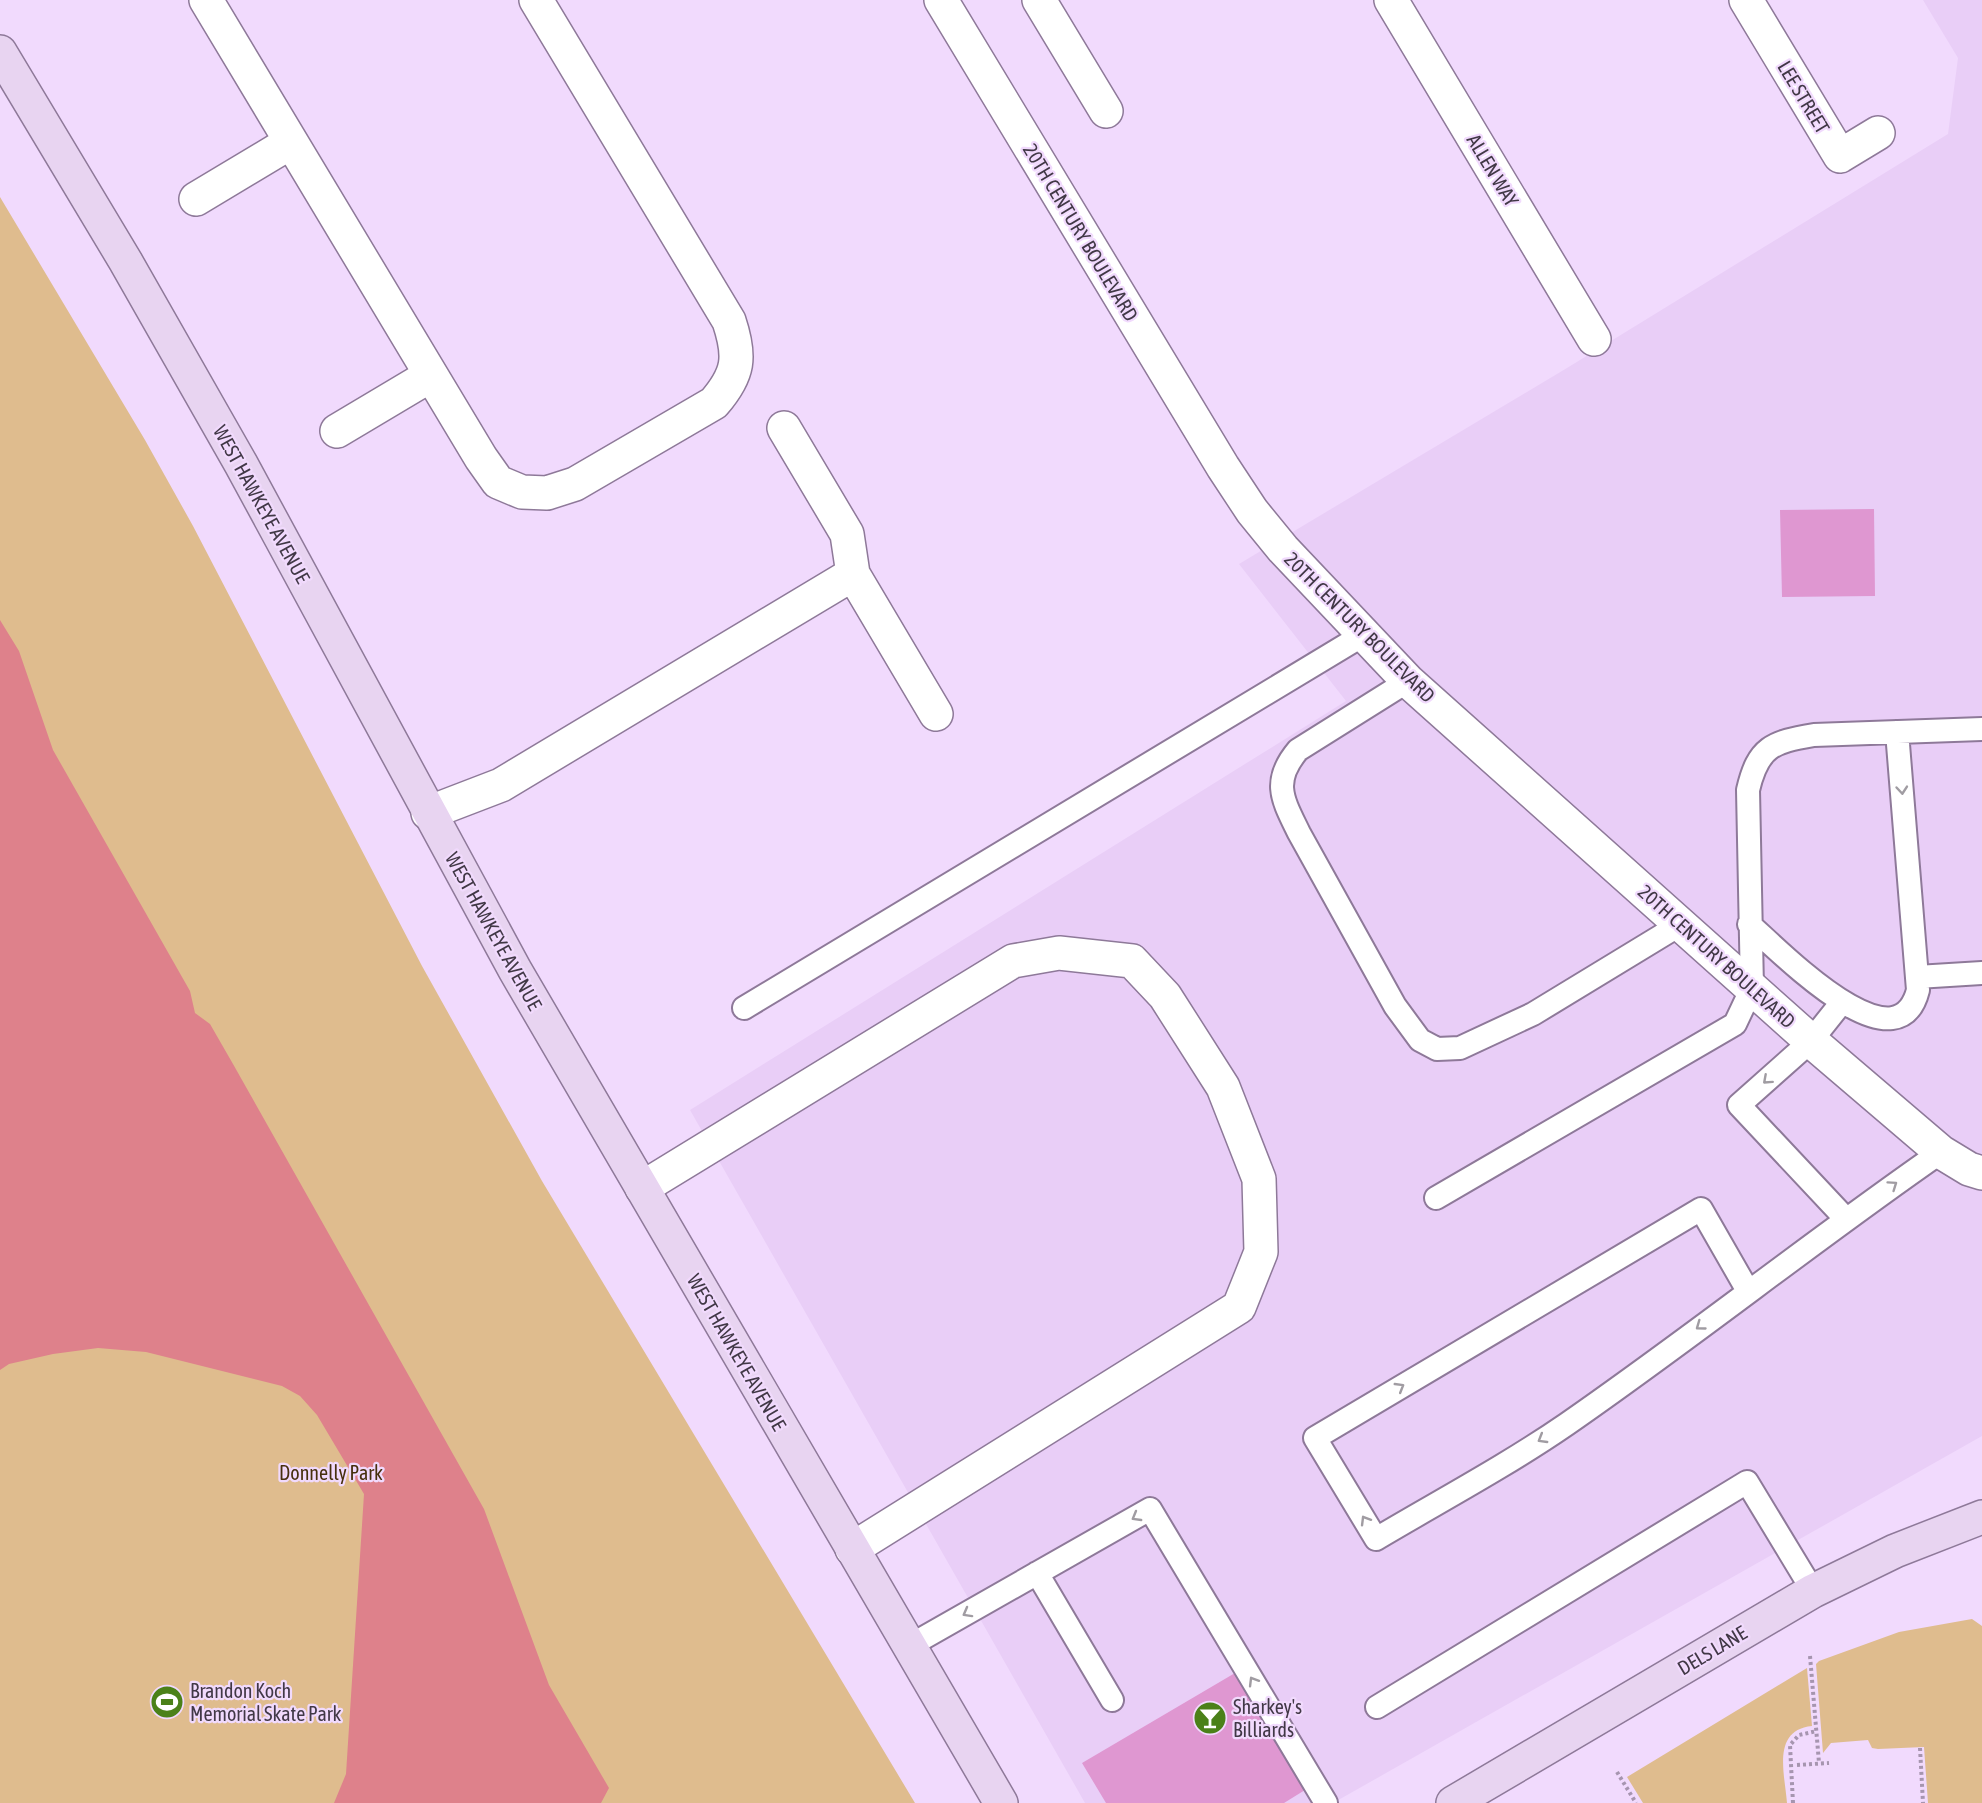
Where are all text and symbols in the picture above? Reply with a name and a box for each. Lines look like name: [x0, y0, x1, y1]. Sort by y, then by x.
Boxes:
street label: LEE STREET: [1773, 57, 1835, 138]
street label: ALLEN WAY: [1463, 130, 1524, 210]
street label: 20TH CENTURY BOULEVARD: [1019, 139, 1143, 325]
street label: WEST HAWKEYE AVENUE: [209, 421, 315, 587]
street label: 20TH CENTURY BOULEVARD: [1280, 547, 1440, 707]
one-way arrow: [1895, 786, 1908, 795]
street label: WEST HAWKEYE AVENUE: [441, 848, 547, 1014]
street label: 20TH CENTURY BOULEVARD: [1634, 880, 1800, 1032]
one-way arrow: [1764, 1073, 1774, 1084]
one-way arrow: [1886, 1181, 1897, 1192]
street label: WEST HAWKEYE AVENUE: [683, 1270, 791, 1435]
one-way arrow: [1696, 1318, 1707, 1329]
one-way arrow: [1394, 1383, 1404, 1395]
one-way arrow: [1538, 1432, 1548, 1444]
park label: Donnelly Park: [279, 1461, 383, 1484]
one-way arrow: [1132, 1510, 1142, 1521]
one-way arrow: [1360, 1516, 1372, 1526]
one-way arrow: [963, 1606, 973, 1617]
street label: DELS LANE: [1673, 1620, 1751, 1680]
one-way arrow: [1248, 1677, 1260, 1687]
place label: Brandon Koch Memorial Skate Park: [190, 1679, 342, 1725]
sports icon: Brandon Koch Memorial Skate Park: [149, 1684, 185, 1720]
place label: Sharkey's Billiards: [1233, 1695, 1302, 1741]
bar icon: Sharkey's Billiards: [1192, 1700, 1228, 1736]

